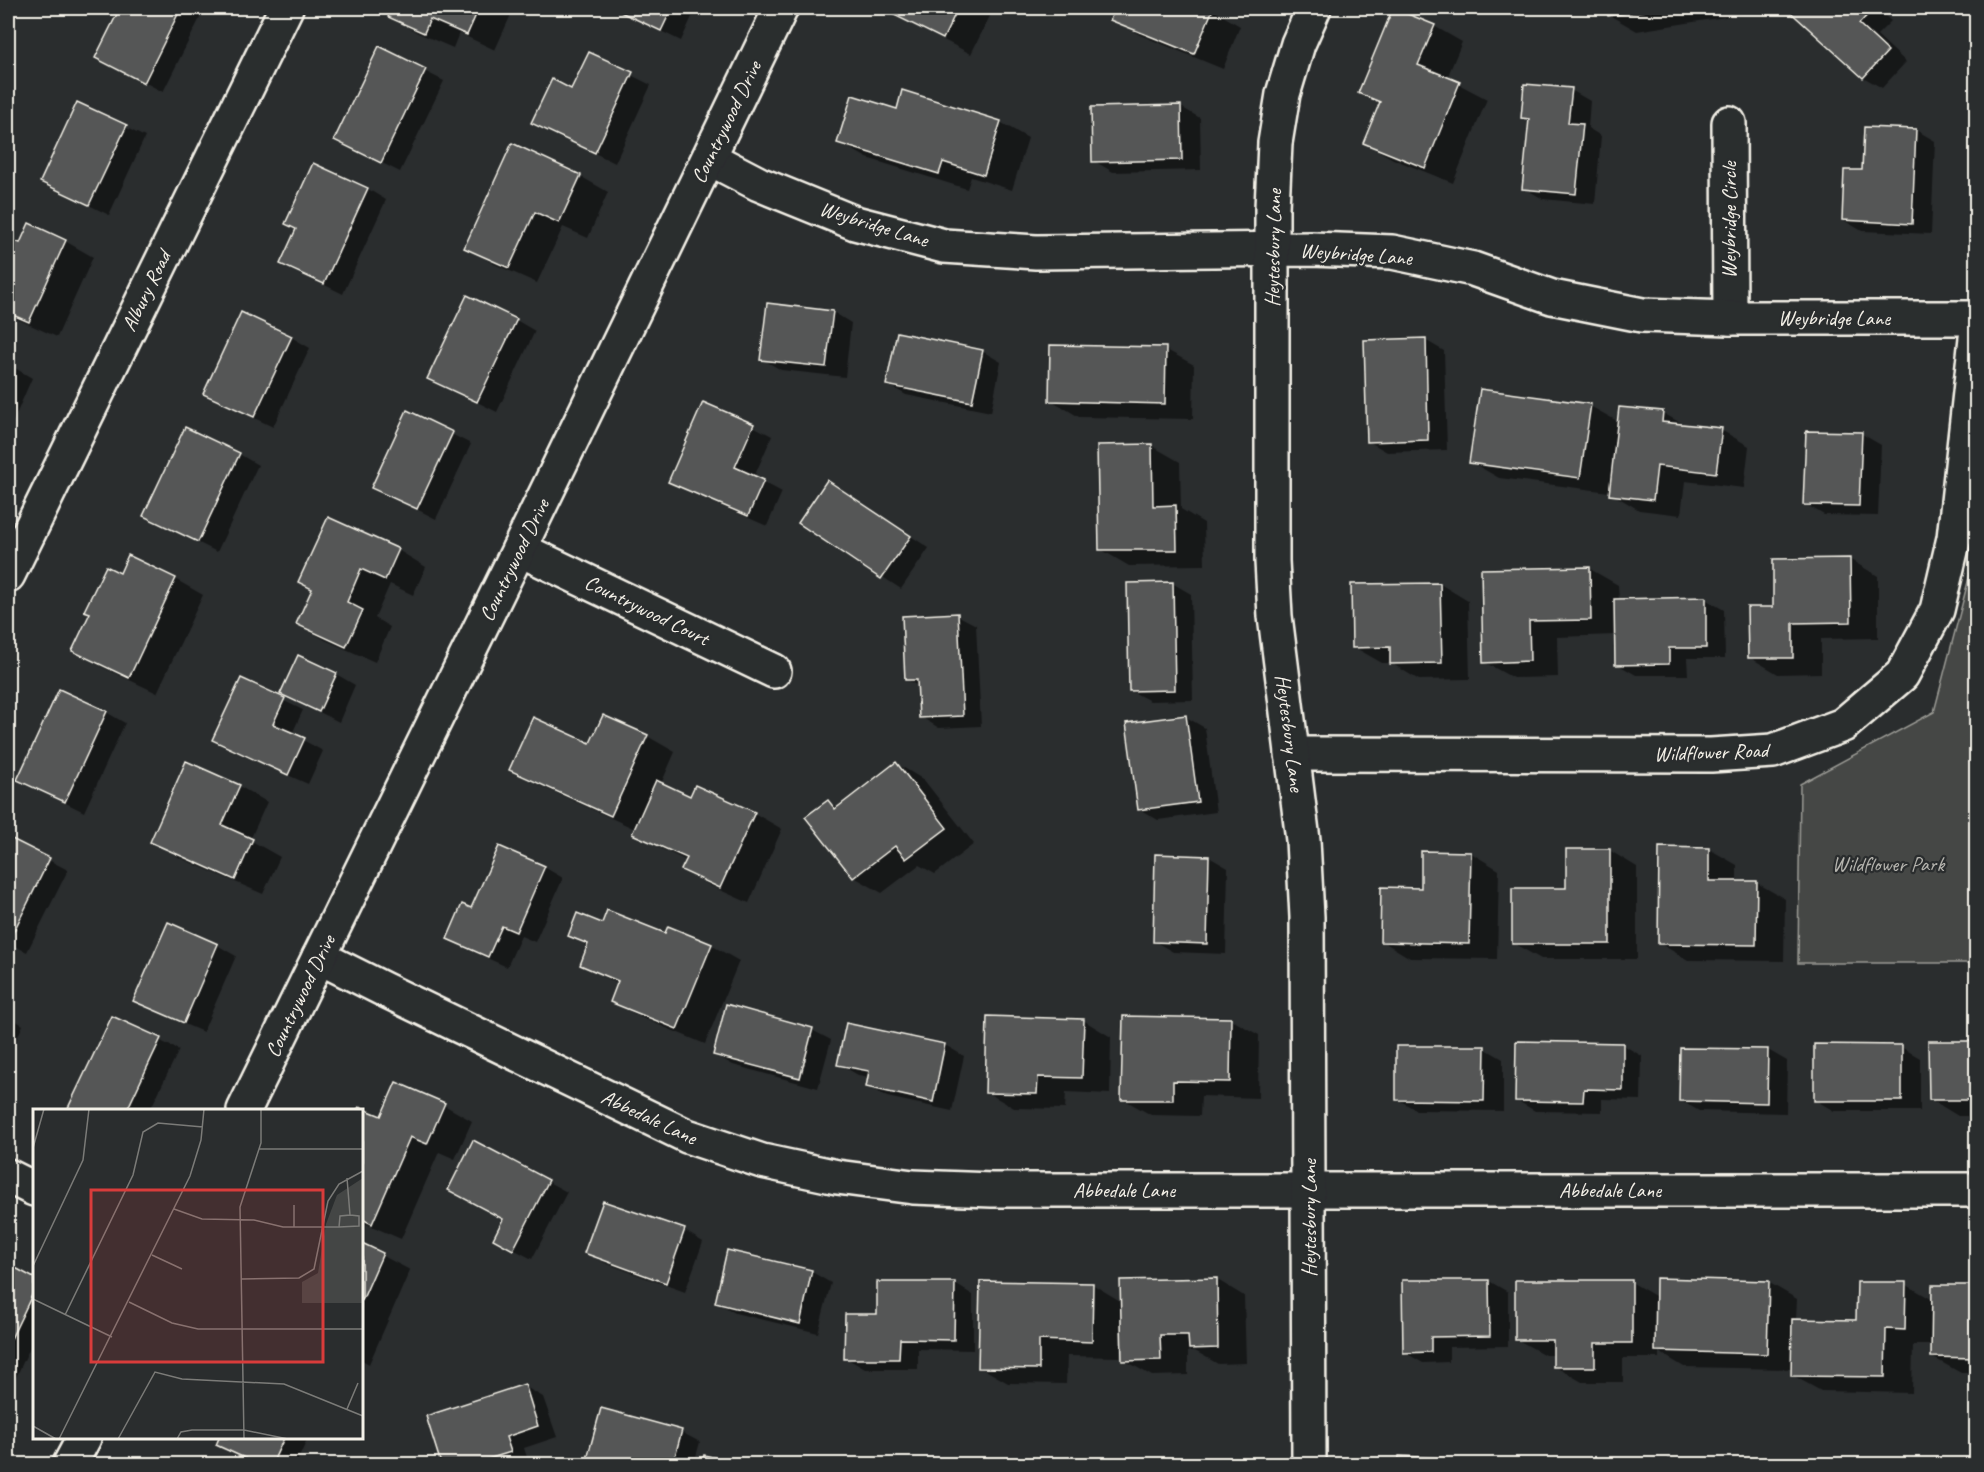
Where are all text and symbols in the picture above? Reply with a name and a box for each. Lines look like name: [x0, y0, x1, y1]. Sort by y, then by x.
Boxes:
street label: Countrywood Drive: [685, 56, 767, 187]
street label: Weybridge Circle: [1716, 160, 1742, 278]
street label: Heytesbury Lane: [1259, 188, 1287, 307]
street label: Weybridge Lane: [817, 195, 932, 253]
street label: Weybridge Lane: [1299, 237, 1414, 271]
street label: Albury Road: [115, 243, 178, 335]
street label: Weybridge Lane: [1778, 305, 1891, 331]
street label: Countrywood Drive: [473, 494, 555, 625]
street label: Countrywood Court: [581, 569, 715, 652]
street label: Heytesbury Lane: [1270, 673, 1310, 794]
street label: Wildflower Road: [1654, 737, 1772, 767]
park label: Wildflower Park: [1832, 851, 1945, 877]
street label: Countrywood Drive: [259, 930, 341, 1061]
street label: Abbedale Lane: [597, 1084, 702, 1151]
inset map: [33, 1109, 363, 1439]
street label: Heytesbury Lane: [1296, 1158, 1322, 1277]
street label: Abbedale Lane: [1073, 1177, 1176, 1203]
street label: Abbedale Lane: [1559, 1177, 1662, 1203]

